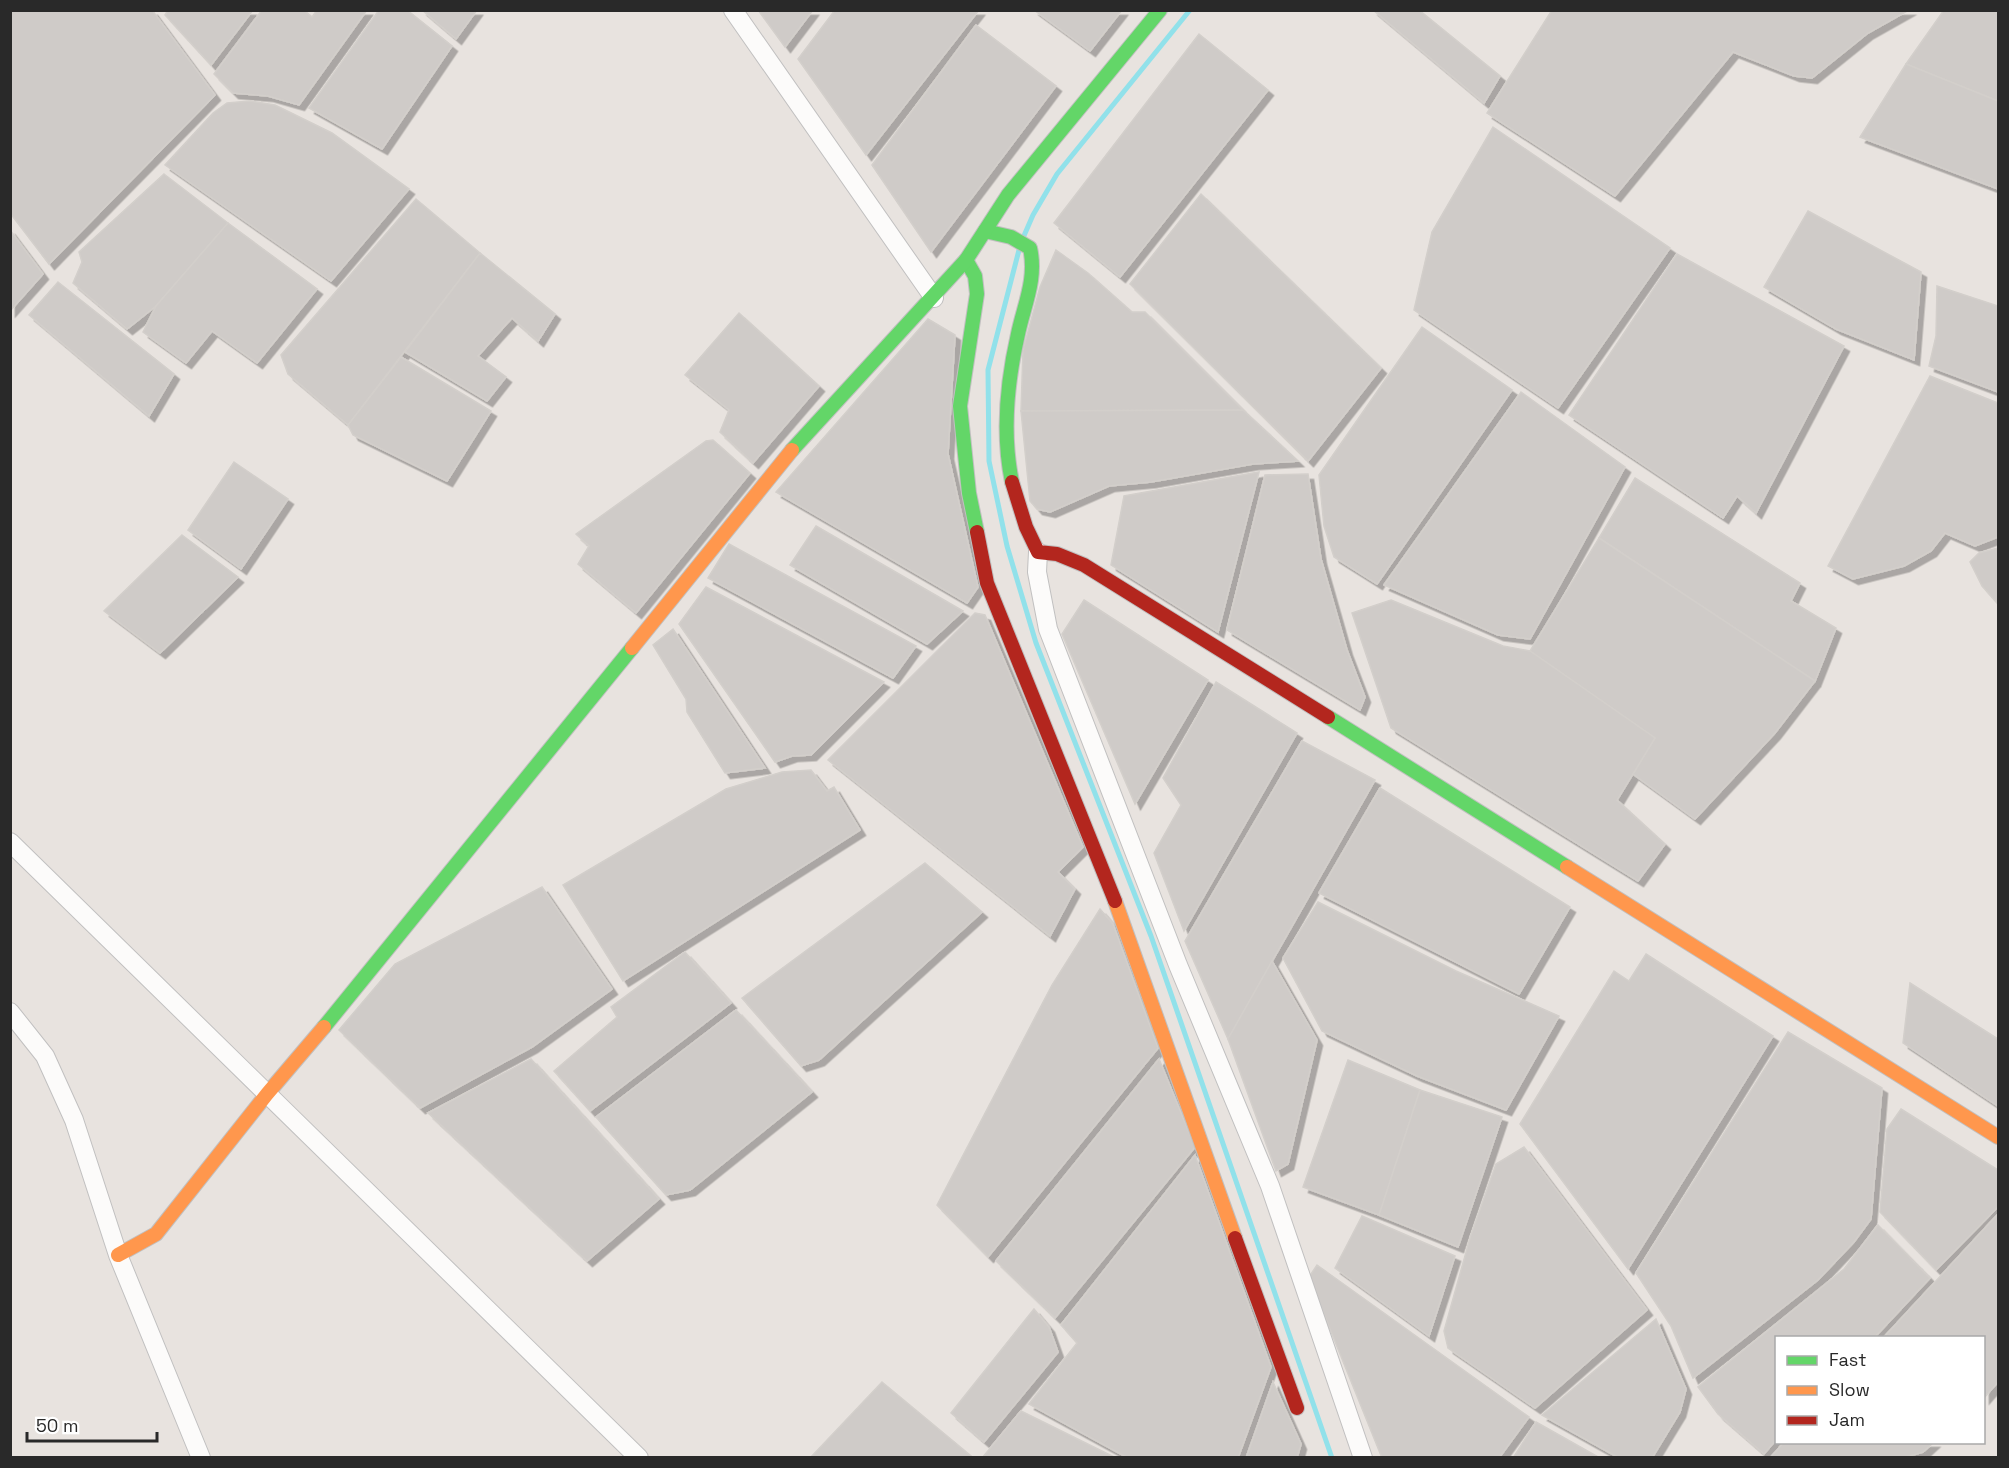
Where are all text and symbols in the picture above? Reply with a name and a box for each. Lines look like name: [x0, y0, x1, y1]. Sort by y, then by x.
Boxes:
legend: [1775, 1336, 1985, 1444]
text: Fast: [1829, 1348, 1866, 1371]
text: Slow: [1829, 1378, 1870, 1401]
scale bar: [27, 1405, 158, 1443]
text: Jam: [1829, 1408, 1865, 1431]
text: 50 m: [36, 1414, 78, 1437]

